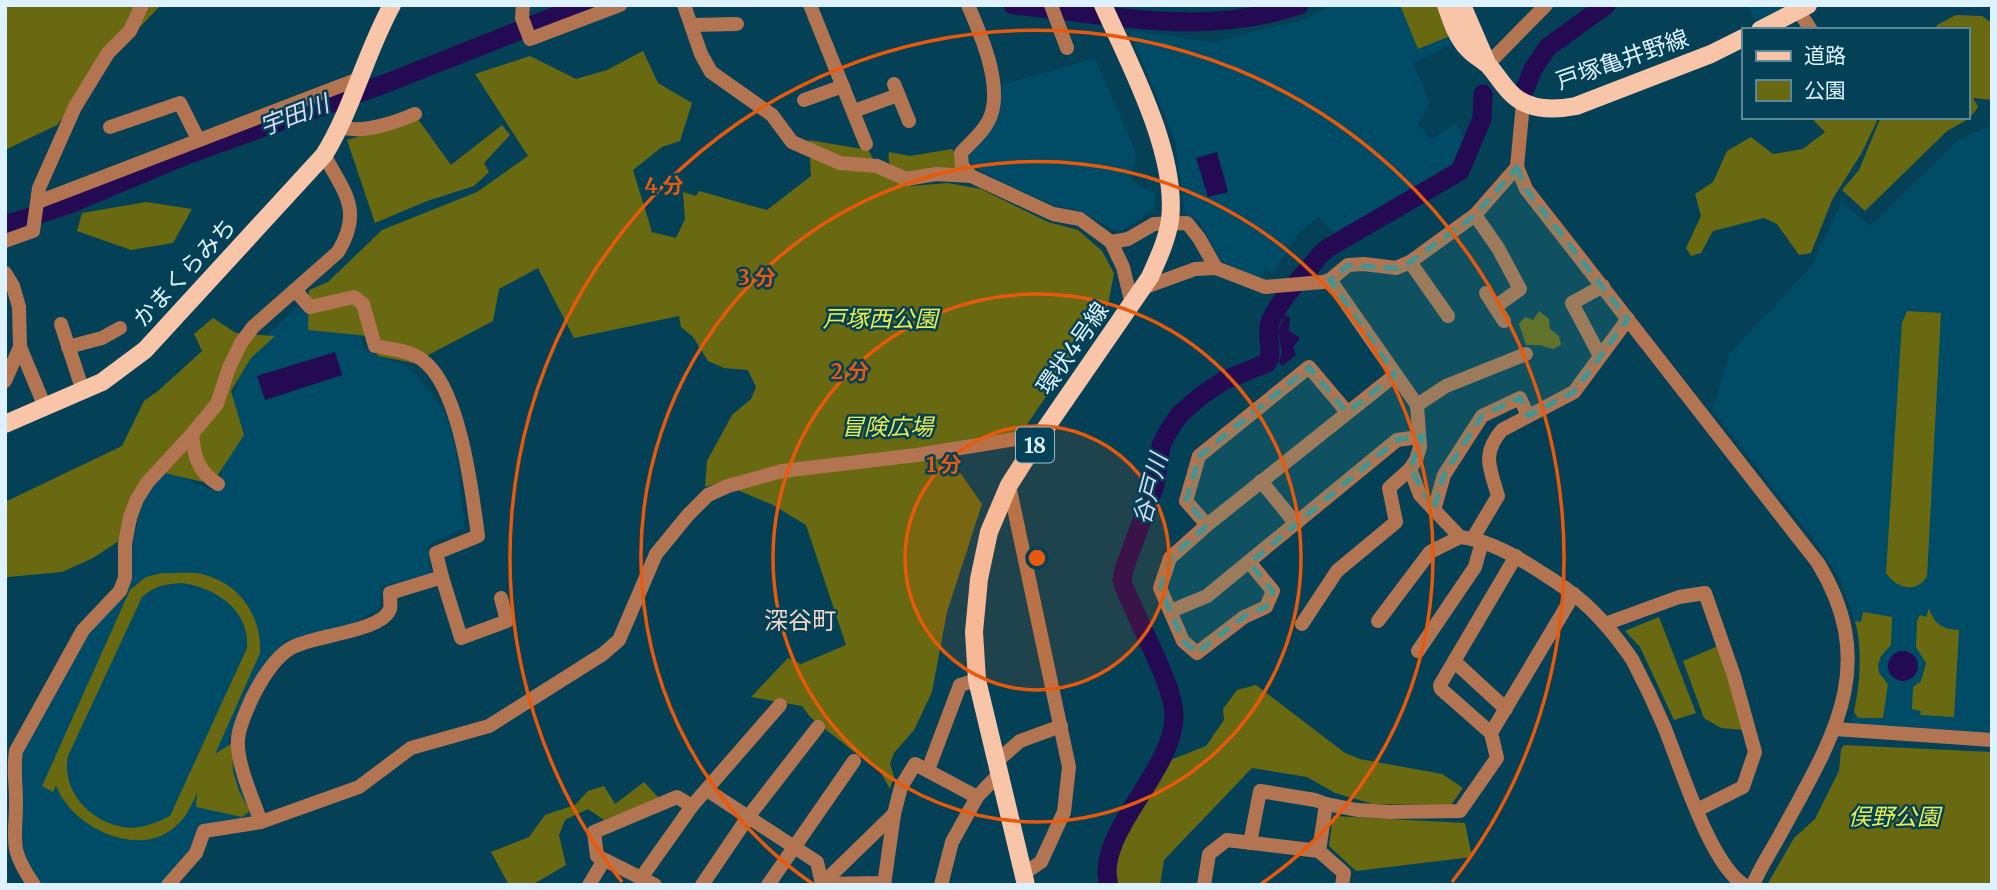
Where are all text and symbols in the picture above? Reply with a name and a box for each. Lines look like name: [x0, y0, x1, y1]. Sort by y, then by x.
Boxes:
street label: 戸塚亀井野線: [1552, 23, 1692, 95]
legend: [1742, 28, 1969, 119]
text: 道路: [1804, 42, 1846, 69]
text: 公園: [1804, 77, 1846, 104]
water label: 宇田川: [255, 87, 336, 142]
text: 4 分: [644, 172, 684, 199]
street label: かまくらみち: [126, 212, 242, 332]
text: 3 分: [738, 264, 776, 291]
street label: 環状4号線: [1030, 296, 1114, 400]
park label: 戸塚西公園: [823, 304, 941, 333]
text: 2 分: [831, 358, 869, 385]
park label: 冒険広場: [841, 412, 936, 441]
road number: 18: [1016, 428, 1054, 462]
water label: 谷戸川: [1126, 447, 1175, 528]
text: 1 分: [926, 451, 962, 478]
centre of rings: [1025, 546, 1049, 570]
district label: 深谷町: [764, 605, 836, 636]
park label: 俣野公園: [1848, 802, 1943, 831]

